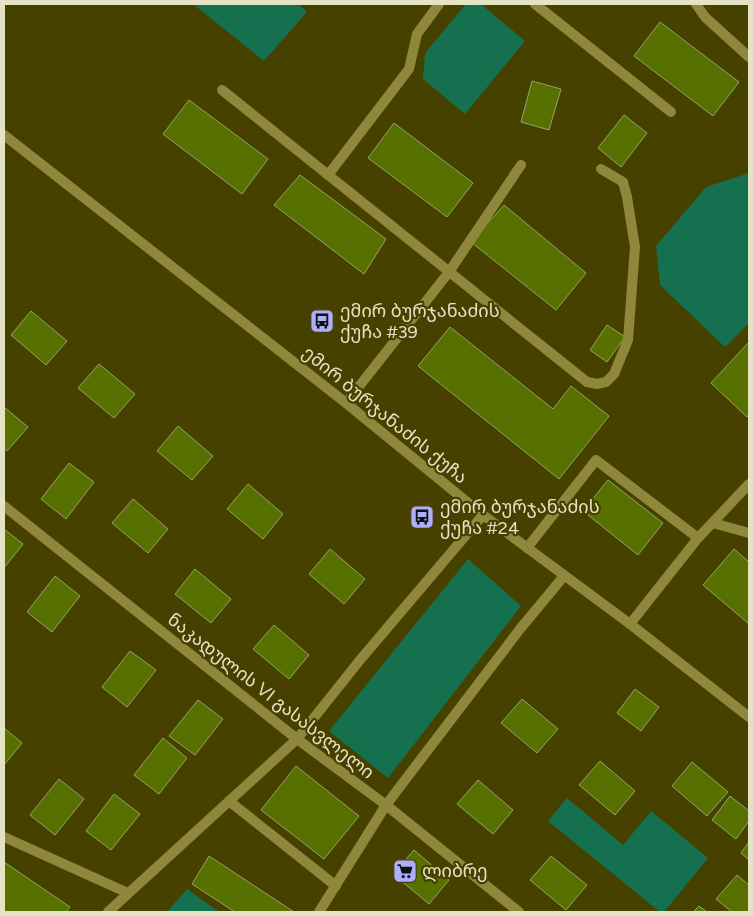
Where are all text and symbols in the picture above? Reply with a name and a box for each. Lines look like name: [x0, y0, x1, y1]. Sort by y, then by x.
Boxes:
place label: ემირ ბურჯანაძის ქუჩა #39: [340, 300, 500, 343]
bus stop icon: ემირ ბურჯანაძის ქუჩა #39: [309, 308, 335, 334]
street label: ემირ ბურჯანაძის ქუჩა: [298, 342, 472, 488]
place label: ემირ ბურჯანაძის ქუჩა #24: [440, 496, 600, 539]
bus stop icon: ემირ ბურჯანაძის ქუჩა #24: [409, 504, 435, 530]
street label: ნაკადულის VI გასასვლელი: [163, 608, 379, 784]
supermarket icon: ლიბრე: [392, 858, 418, 884]
place label: ლიბრე: [422, 860, 488, 882]

